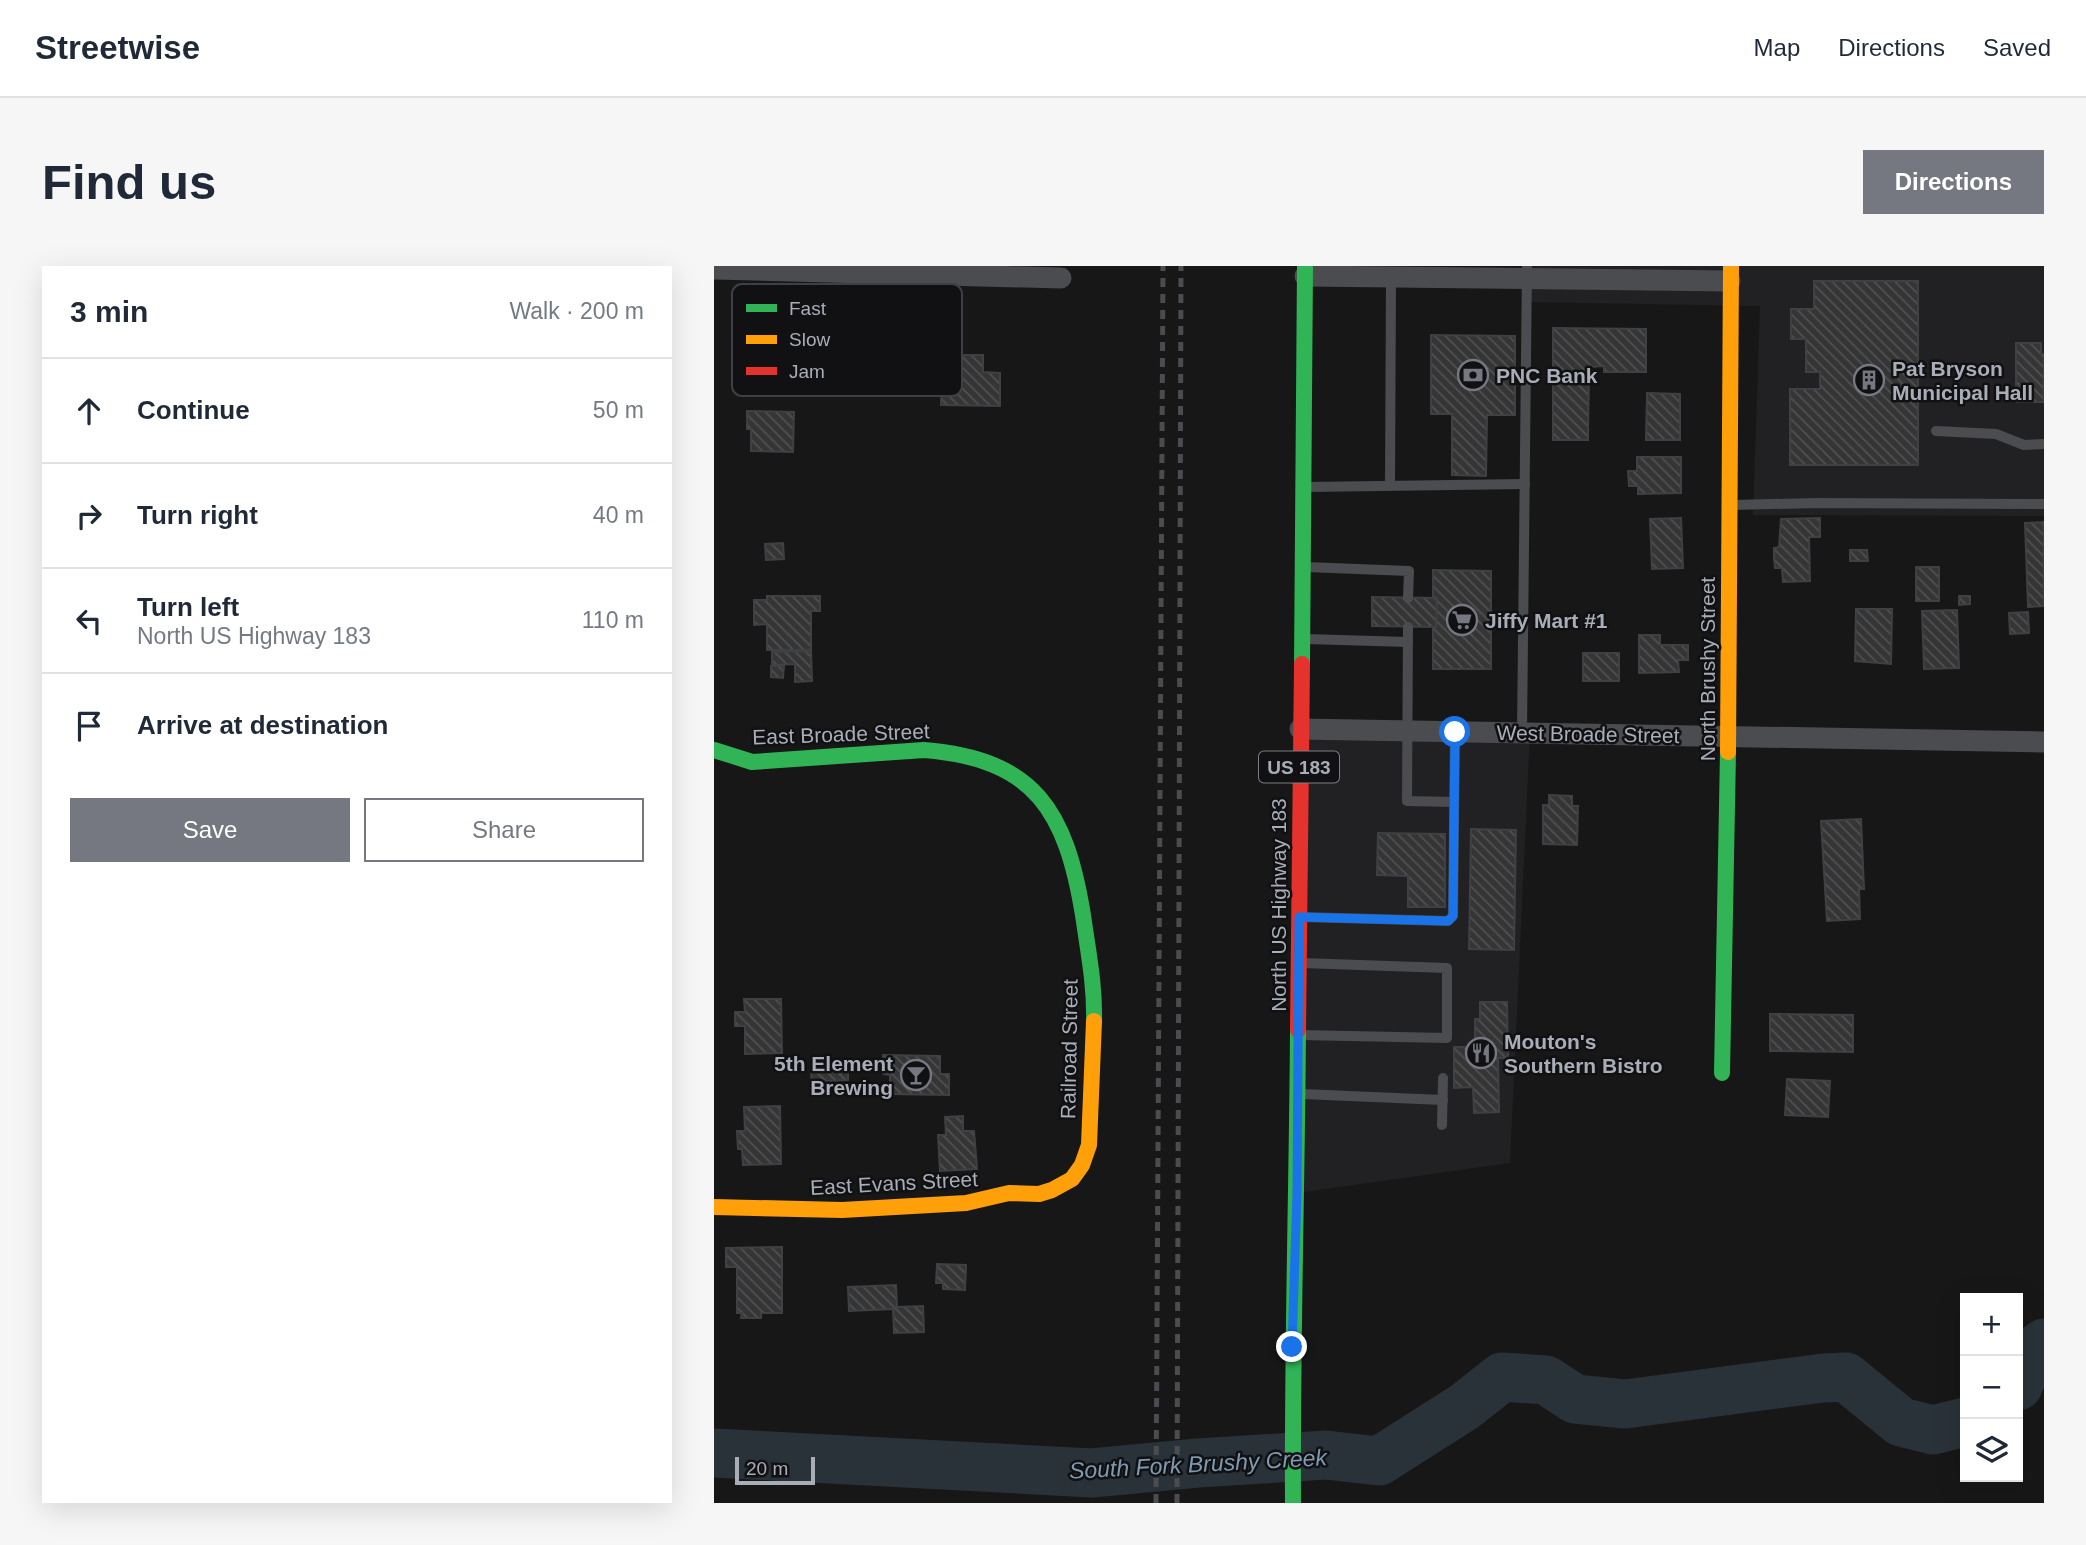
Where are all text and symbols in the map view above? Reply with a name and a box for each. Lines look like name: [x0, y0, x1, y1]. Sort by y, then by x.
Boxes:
text: Streetwise: [35, 29, 200, 66]
text: Map: [1754, 34, 1800, 61]
text: Directions: [1838, 34, 1945, 61]
text: Saved: [1983, 34, 2051, 61]
button: Directions: [1863, 150, 2044, 214]
text: Find us: [42, 155, 216, 209]
legend: [732, 284, 962, 396]
text: 3 min: [70, 295, 148, 328]
text: Walk · 200 m: [509, 298, 644, 324]
text: Fast: [789, 298, 827, 319]
text: Slow: [789, 329, 830, 350]
place label: Pat Bryson Municipal Hall: [1892, 357, 2033, 404]
bank icon: PNC Bank: [1456, 358, 1490, 392]
text: Jam: [789, 361, 825, 382]
building icon: Pat Bryson Municipal Hall: [1852, 363, 1886, 397]
place label: PNC Bank: [1496, 364, 1598, 387]
icon: ahead: [70, 392, 108, 430]
text: Continue: [137, 395, 250, 425]
text: 50 m: [593, 397, 644, 423]
icon: right: [70, 497, 108, 535]
text: Turn right: [137, 500, 258, 530]
text: 40 m: [593, 502, 644, 528]
street label: North Brushy Street: [1696, 577, 1719, 761]
text: Turn left: [137, 592, 239, 622]
icon: left: [70, 602, 108, 640]
supermarket icon: Jiffy Mart #1: [1445, 603, 1479, 637]
text: 110 m: [582, 607, 644, 633]
place label: Jiffy Mart #1: [1485, 609, 1608, 632]
text: North US Highway 183: [137, 623, 371, 649]
icon: arrive: [70, 707, 108, 745]
text: Arrive at destination: [137, 710, 388, 740]
route start: [1439, 716, 1470, 747]
street label: East Broade Street: [752, 719, 930, 749]
street label: West Broade Street: [1496, 721, 1680, 747]
road number: US 183: [1259, 752, 1339, 782]
button: Save: [70, 798, 350, 862]
button: Share: [364, 798, 644, 862]
street label: North US Highway 183: [1267, 798, 1290, 1012]
street label: Railroad Street: [1056, 979, 1082, 1119]
place label: Mouton's Southern Bistro: [1504, 1030, 1663, 1077]
restaurant icon: Mouton's Southern Bistro: [1464, 1036, 1498, 1070]
place label: 5th Element Brewing: [774, 1052, 893, 1099]
bar icon: 5th Element Brewing: [899, 1058, 933, 1092]
street label: East Evans Street: [809, 1167, 979, 1199]
map controls: [1960, 1293, 2023, 1482]
button: +: [1960, 1293, 2023, 1356]
route end: [1276, 1331, 1307, 1362]
button: −: [1960, 1356, 2023, 1419]
button: layers: [1960, 1419, 2023, 1482]
water label: South Fork Brushy Creek: [1068, 1444, 1329, 1484]
scale bar: [735, 1454, 816, 1486]
text: 20 m: [746, 1458, 788, 1479]

